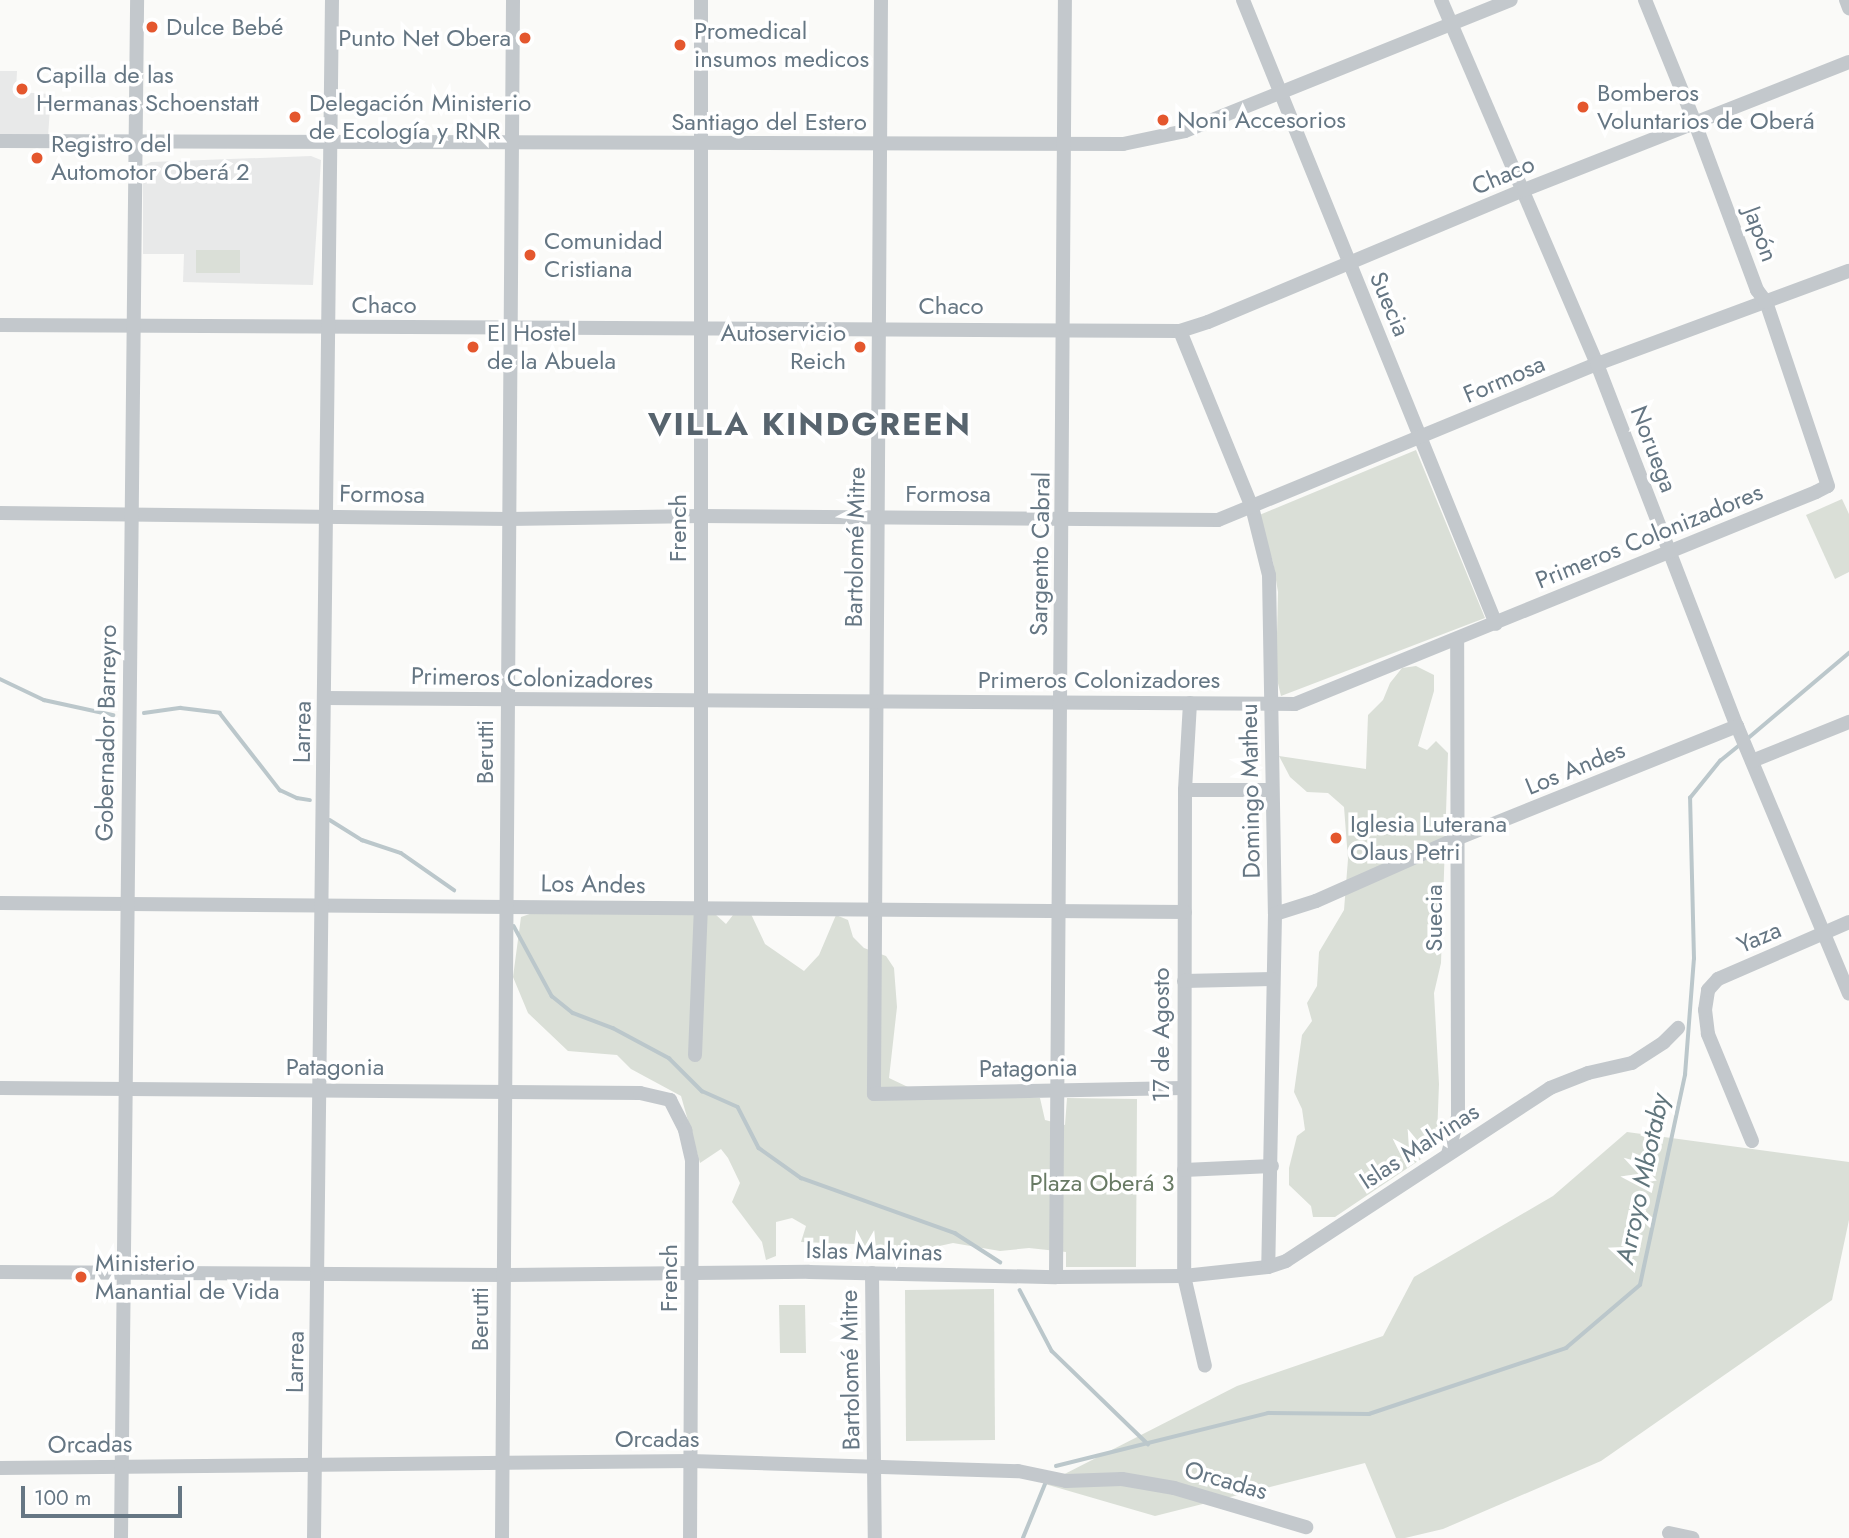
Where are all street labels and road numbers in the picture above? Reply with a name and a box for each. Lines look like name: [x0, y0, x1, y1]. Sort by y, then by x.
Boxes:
street label: Santiago del Estero: [671, 108, 867, 136]
street label: Chaco: [1467, 149, 1539, 201]
street label: Japón: [1738, 202, 1784, 266]
street label: Suecia: [1364, 267, 1416, 341]
street label: Chaco: [351, 291, 417, 319]
street label: Chaco: [918, 292, 984, 320]
street label: Formosa: [1459, 349, 1549, 409]
street label: Noruega: [1624, 402, 1684, 496]
street label: Bartolomé Mitre: [839, 466, 871, 628]
street label: Sargento Cabral: [1024, 472, 1056, 636]
street label: Primeros Colonizadores: [1531, 477, 1767, 595]
street label: Formosa: [339, 479, 425, 509]
street label: Formosa: [905, 480, 991, 508]
street label: French: [664, 494, 692, 562]
street label: Gobernador Barreyro: [90, 624, 122, 842]
street label: Primeros Colonizadores: [411, 661, 653, 695]
street label: Primeros Colonizadores: [978, 666, 1220, 694]
street label: Larrea: [287, 701, 317, 763]
street label: Domingo Matheu: [1234, 703, 1266, 879]
street label: Berutti: [471, 720, 499, 784]
street label: Los Andes: [1521, 735, 1629, 801]
street label: Los Andes: [540, 869, 646, 899]
street label: Suecia: [1420, 884, 1448, 952]
street label: Yaza: [1733, 915, 1785, 959]
street label: 17 de Agosto: [1147, 968, 1175, 1102]
street label: Patagonia: [286, 1053, 384, 1081]
street label: Patagonia: [979, 1053, 1077, 1083]
street label: Islas Malvinas: [1354, 1097, 1484, 1195]
street label: Islas Malvinas: [805, 1235, 943, 1267]
street label: French: [655, 1244, 683, 1312]
street label: Berutti: [466, 1287, 494, 1351]
street label: Bartolomé Mitre: [834, 1289, 866, 1451]
street label: Larrea: [280, 1331, 310, 1393]
street label: Orcadas: [615, 1425, 699, 1453]
street label: Orcadas: [47, 1429, 133, 1459]
street label: Orcadas: [1181, 1454, 1271, 1506]

